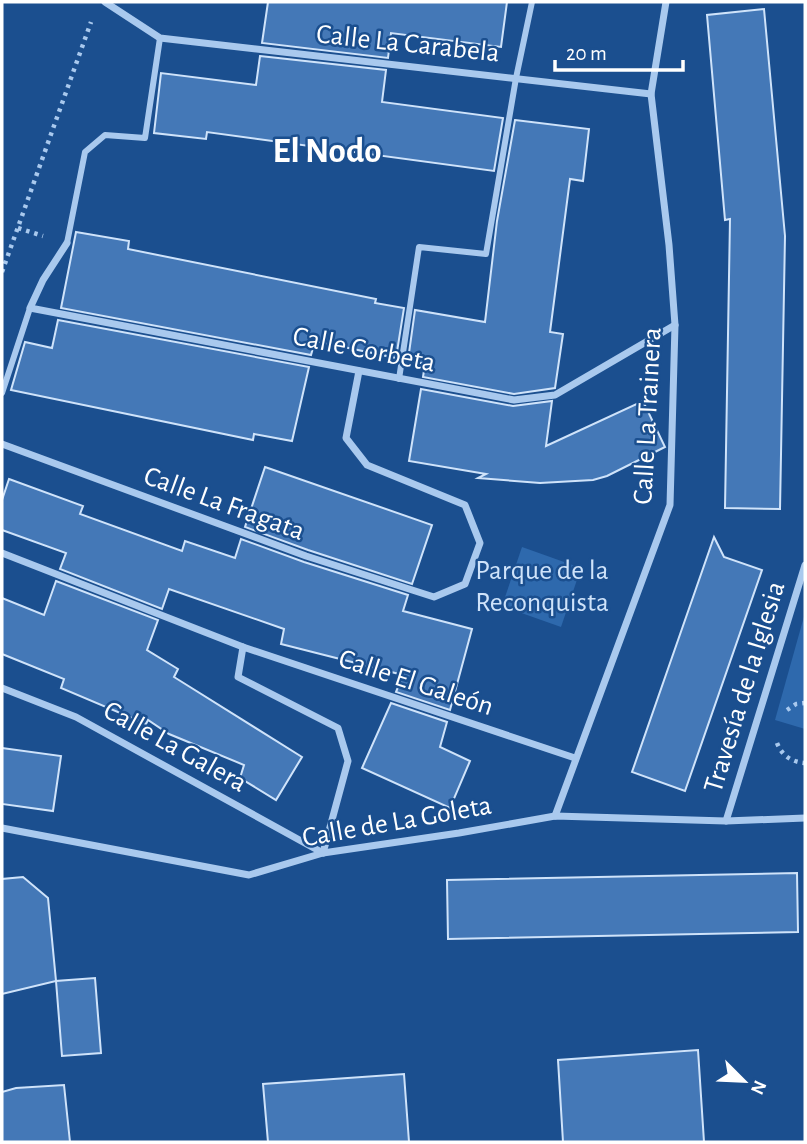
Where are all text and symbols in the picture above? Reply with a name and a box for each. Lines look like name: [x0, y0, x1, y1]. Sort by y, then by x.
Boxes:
street label: Calle La Carabela: [315, 20, 501, 68]
scale bar: [555, 28, 683, 72]
text: 20 m: [566, 43, 607, 64]
district label: El Nodo: [272, 134, 382, 169]
street label: Calle Corbeta: [290, 322, 438, 378]
street label: Calle La Trainera: [629, 327, 667, 505]
street label: Calle La Fragata: [140, 462, 308, 546]
park label: Parque de la Reconquista: [475, 557, 609, 617]
street label: Travesía de la Iglesia: [700, 578, 790, 796]
street label: Calle El Galeón: [335, 645, 497, 721]
street label: Calle La Galera: [99, 696, 251, 798]
street label: Calle de La Goleta: [300, 792, 494, 852]
north arrow: [709, 1046, 779, 1116]
text: N: [747, 1077, 770, 1097]

